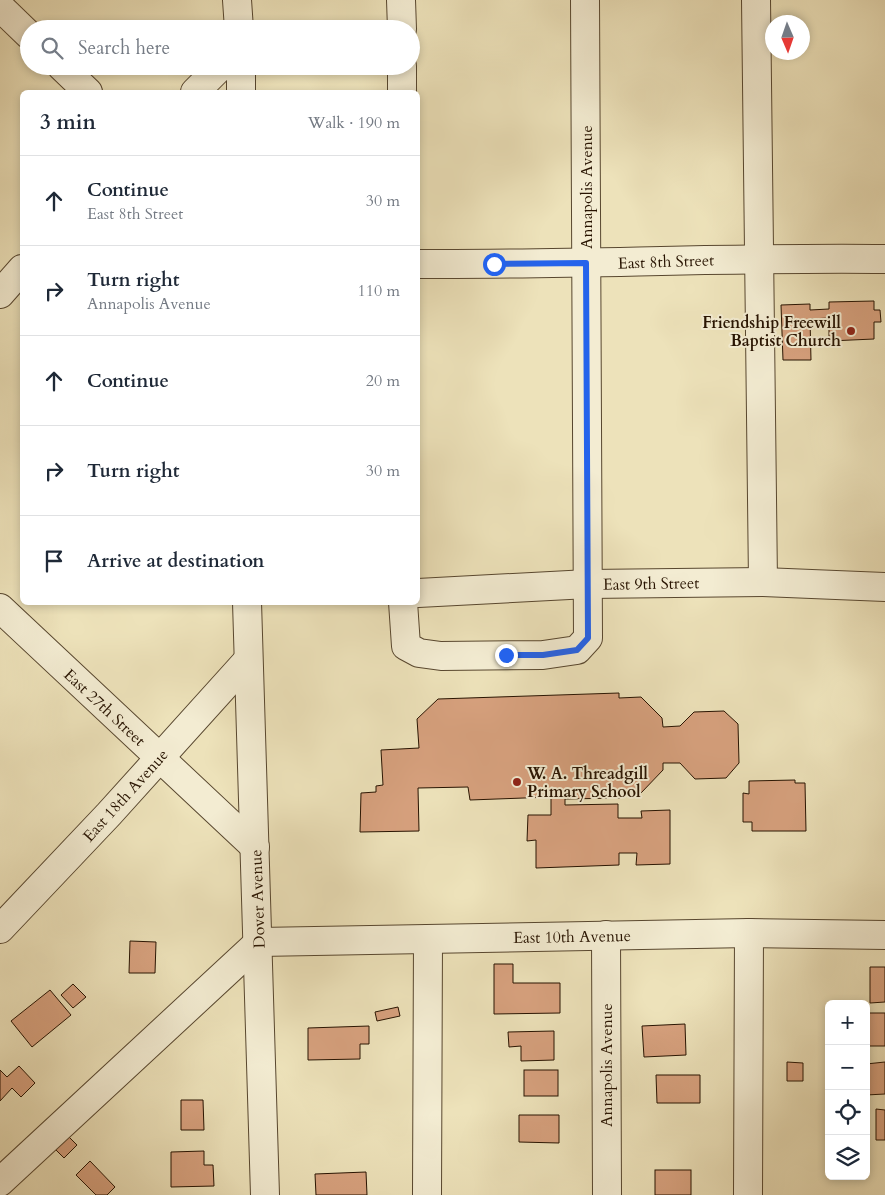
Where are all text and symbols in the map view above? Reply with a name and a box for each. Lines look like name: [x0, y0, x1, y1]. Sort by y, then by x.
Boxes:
north arrow: [765, 15, 810, 60]
search box: [20, 20, 420, 75]
icon: search: [38, 34, 66, 62]
text: Search here: [78, 35, 170, 61]
text: 3 min: [40, 108, 96, 137]
text: Walk · 190 m: [308, 112, 400, 134]
street label: Annapolis Avenue: [576, 125, 598, 249]
text: Continue: [87, 177, 169, 203]
icon: ahead: [40, 187, 68, 215]
text: 30 m: [366, 190, 400, 212]
text: East 8th Street: [87, 203, 183, 225]
street label: East 8th Street: [618, 249, 715, 275]
route start: [483, 253, 506, 276]
text: Turn right: [87, 267, 179, 293]
icon: right: [40, 277, 68, 305]
text: 110 m: [358, 280, 400, 302]
text: Annapolis Avenue: [87, 293, 211, 315]
place label: Friendship Freewill Baptist Church: [702, 312, 841, 352]
marker: Friendship Freewill Baptist Church: [845, 325, 857, 337]
icon: ahead: [40, 367, 68, 395]
text: Continue: [87, 368, 169, 394]
text: 20 m: [366, 370, 400, 392]
icon: right: [40, 457, 68, 485]
text: Turn right: [87, 458, 179, 484]
text: 30 m: [366, 460, 400, 482]
icon: arrive: [40, 547, 68, 575]
text: Arrive at destination: [87, 548, 264, 574]
street label: East 9th Street: [603, 572, 699, 596]
route end: [495, 644, 518, 667]
street label: East 27th Street: [59, 664, 150, 751]
street label: East 18th Avenue: [78, 744, 173, 847]
place label: W. A. Threadgill Primary School: [526, 763, 648, 803]
marker: W. A. Threadgill Primary School: [511, 776, 523, 788]
street label: Dover Avenue: [245, 849, 271, 949]
street label: East 10th Avenue: [513, 925, 631, 949]
map controls: [825, 1000, 870, 1180]
button: +: [825, 1000, 870, 1045]
street label: Annapolis Avenue: [596, 1003, 618, 1127]
button: −: [825, 1045, 870, 1090]
button: locate: [825, 1090, 870, 1135]
button: layers: [825, 1135, 870, 1180]

